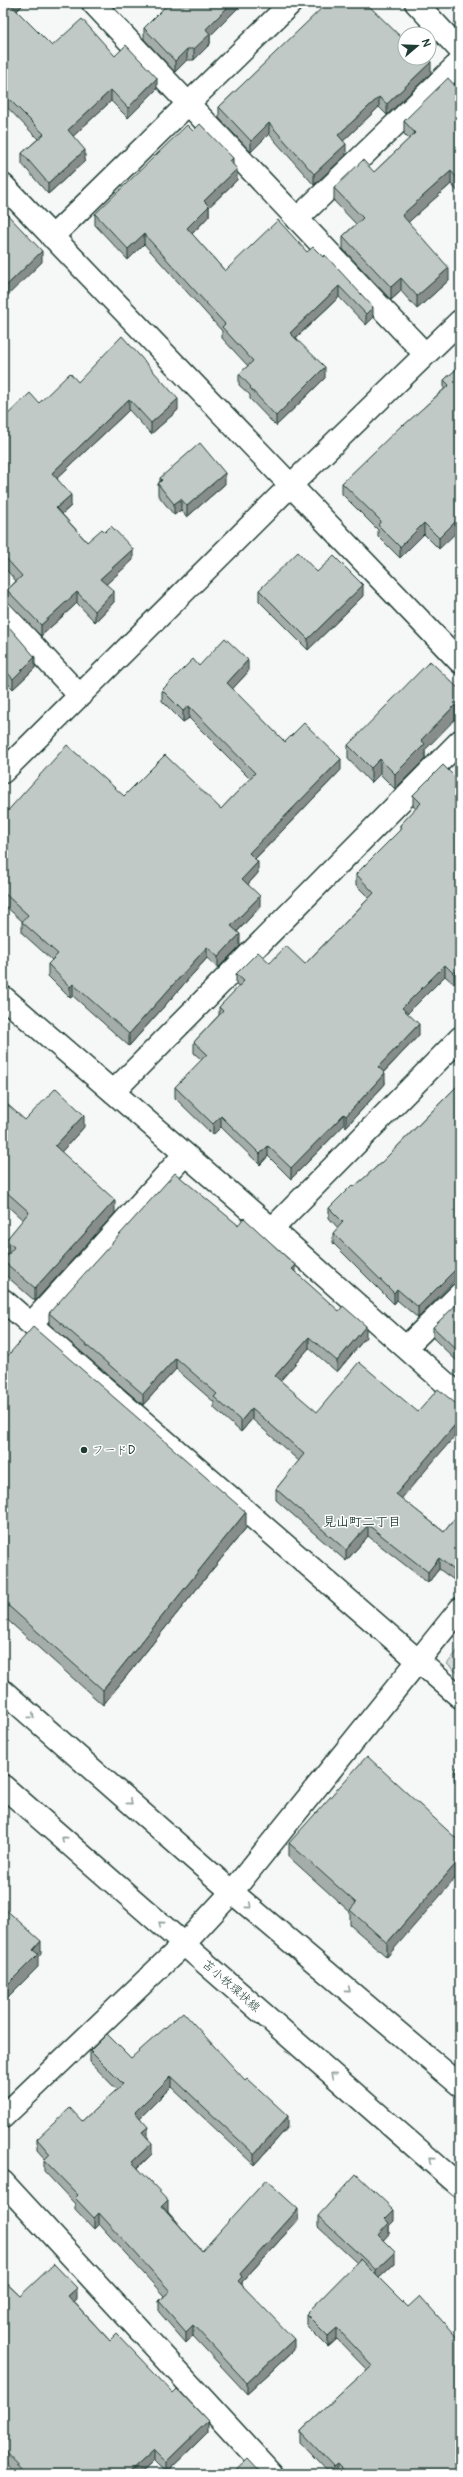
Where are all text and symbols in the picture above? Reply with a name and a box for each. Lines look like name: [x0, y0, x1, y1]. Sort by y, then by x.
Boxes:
north arrow: [397, 26, 437, 66]
text: N: [419, 37, 434, 49]
place label: フードD: [92, 1443, 136, 1458]
marker: フードD: [79, 1445, 89, 1455]
district label: 見山町二丁目: [323, 1514, 401, 1530]
one-way arrow: [28, 1712, 35, 1719]
one-way arrow: [125, 1798, 133, 1805]
one-way arrow: [61, 1836, 68, 1843]
one-way arrow: [244, 1902, 252, 1909]
one-way arrow: [159, 1922, 166, 1929]
street label: 苫小牧環状線: [199, 1957, 263, 2015]
one-way arrow: [343, 1986, 351, 1993]
one-way arrow: [330, 2072, 337, 2079]
one-way arrow: [428, 2158, 435, 2165]

